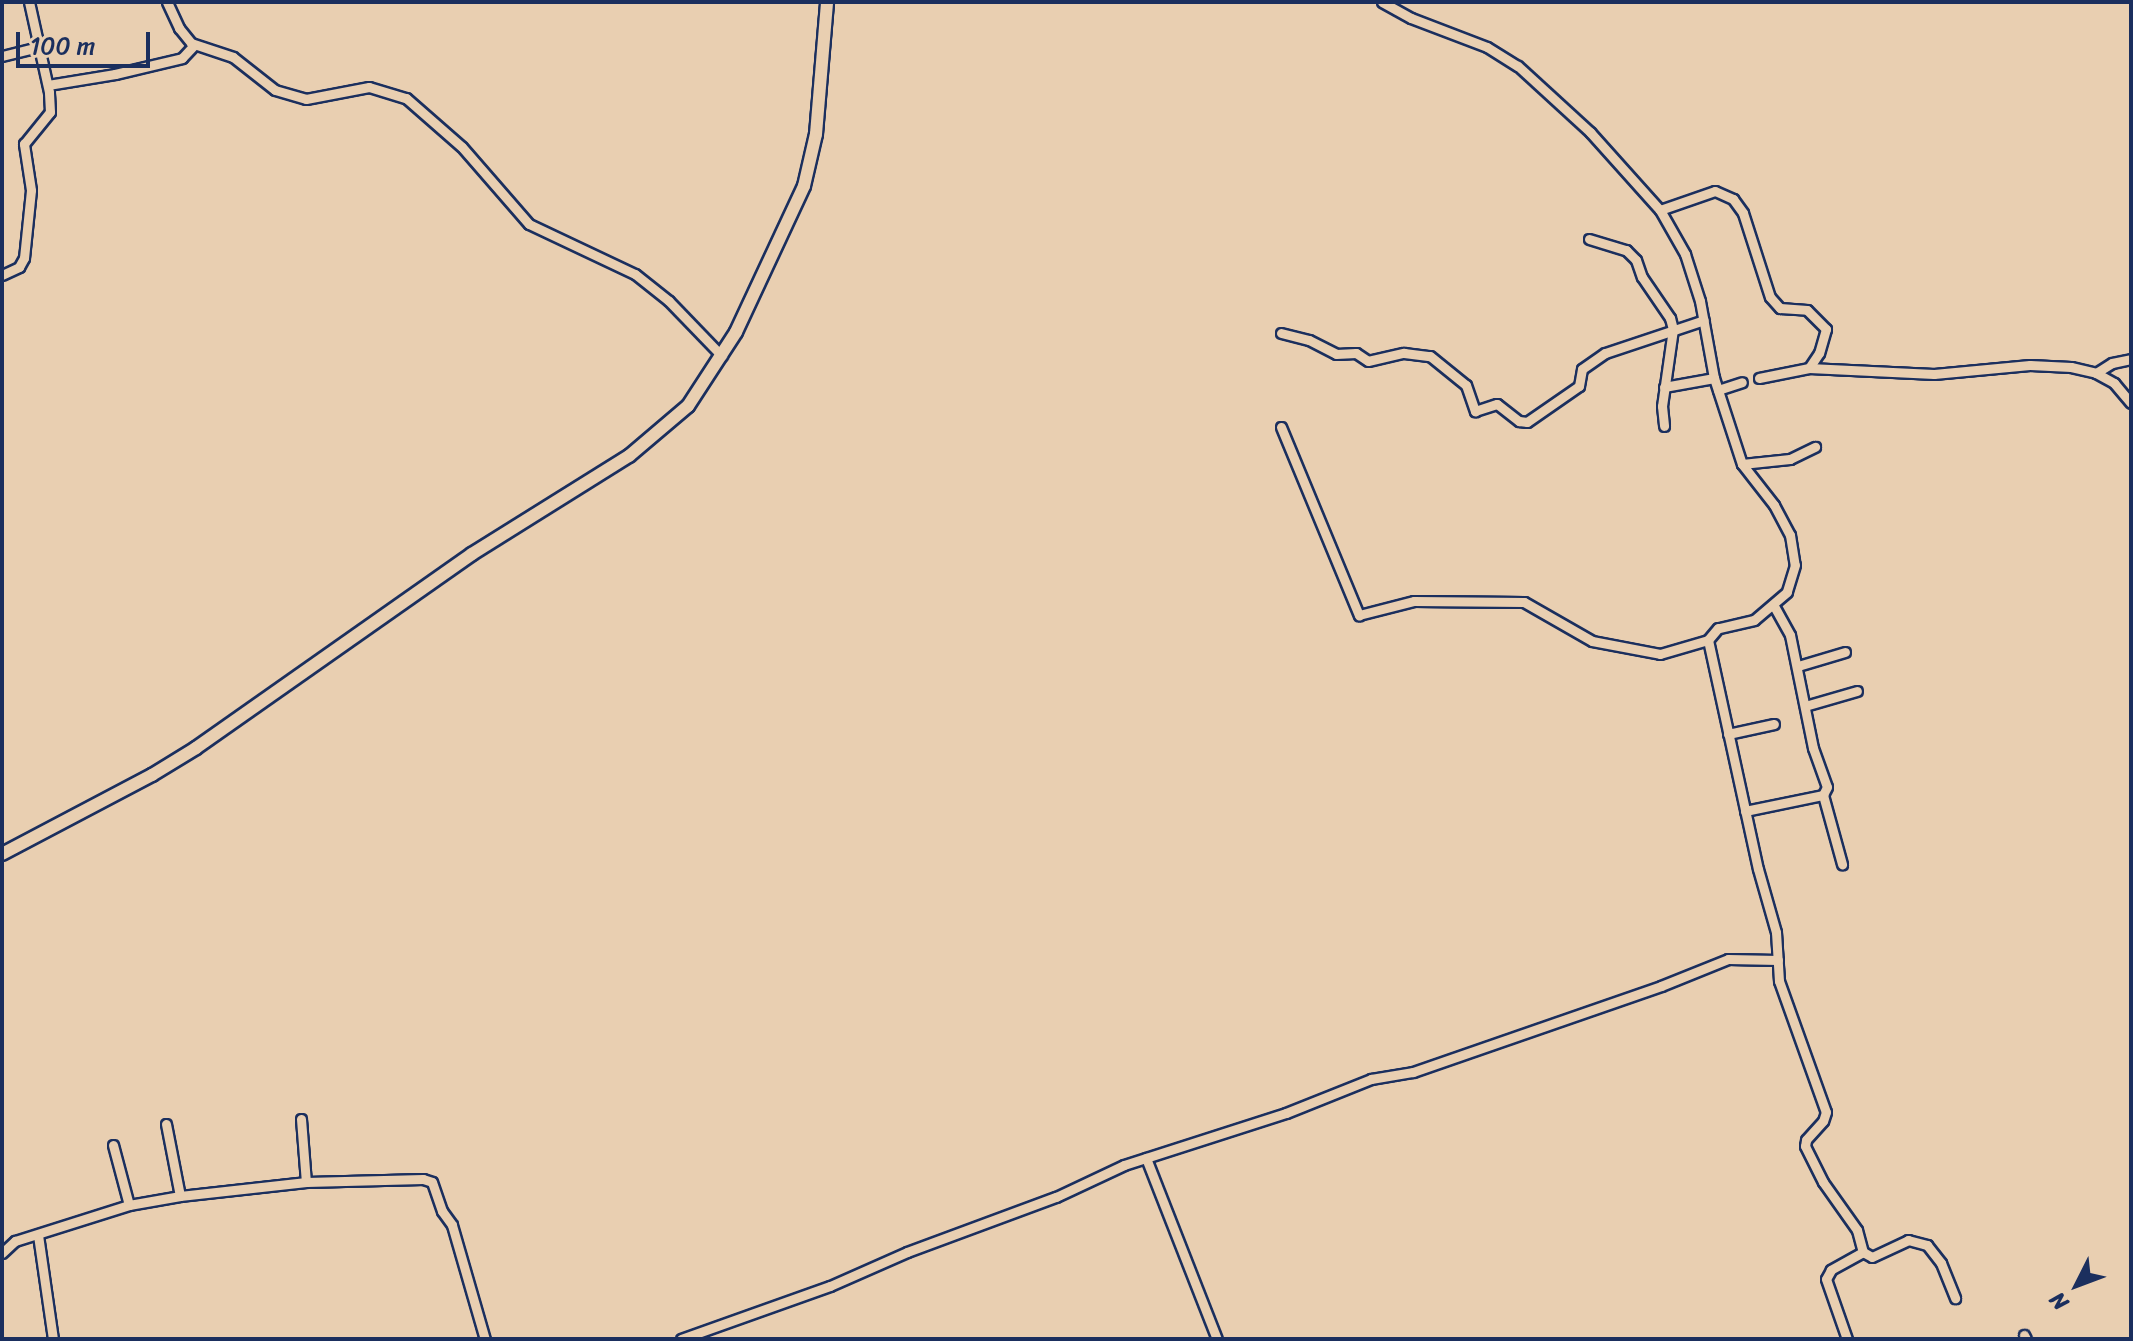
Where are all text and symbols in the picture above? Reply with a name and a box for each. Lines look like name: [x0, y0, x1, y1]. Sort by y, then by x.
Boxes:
scale bar: [20, 16, 154, 66]
text: 100 m: [30, 25, 95, 67]
north arrow: [2037, 1245, 2117, 1325]
text: N: [2039, 1283, 2078, 1320]

